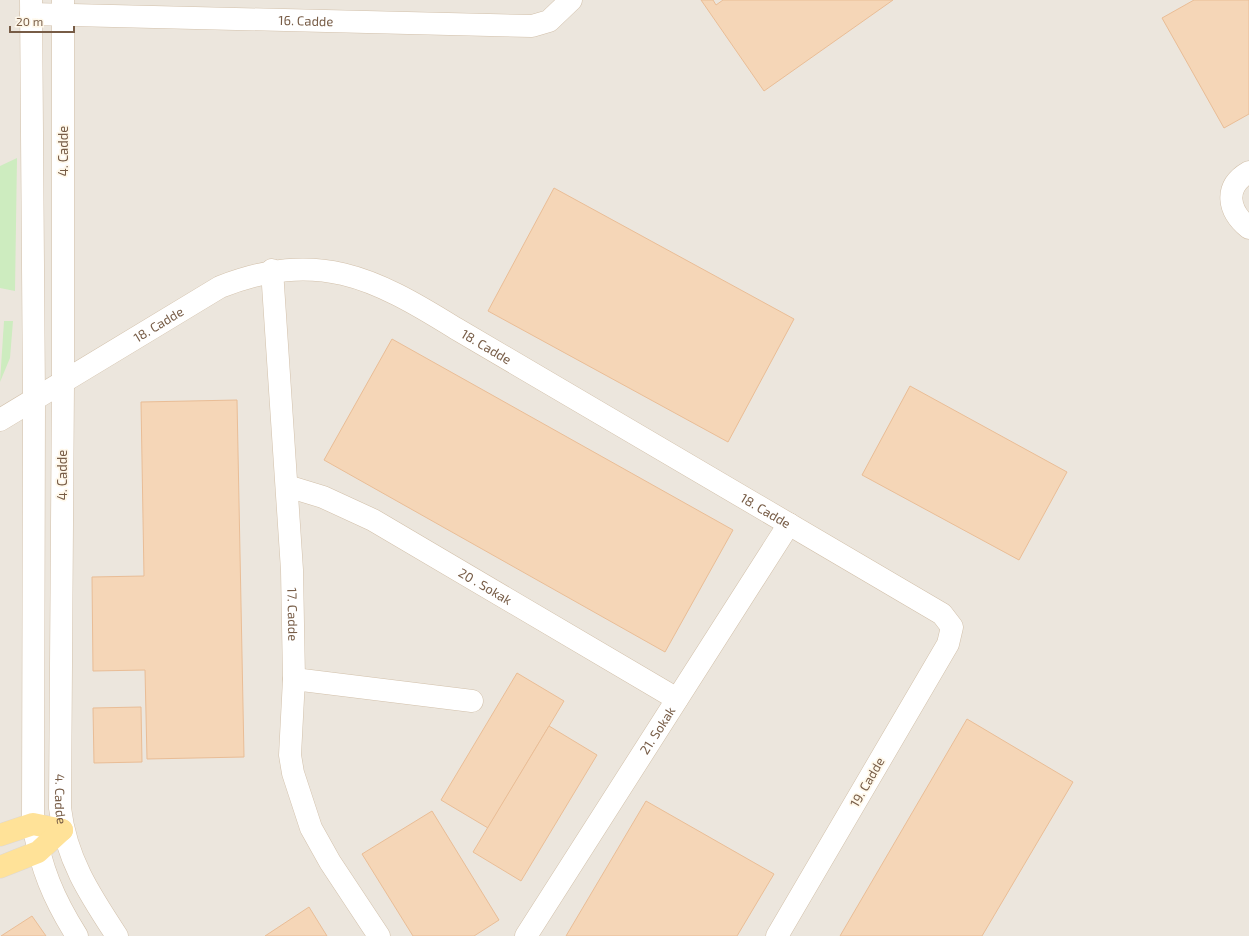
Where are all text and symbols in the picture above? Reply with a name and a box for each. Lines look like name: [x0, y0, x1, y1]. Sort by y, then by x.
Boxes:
scale bar: [10, 8, 74, 34]
street label: 16. Cadde: [278, 12, 334, 29]
text: 20 m: [16, 14, 43, 28]
street label: 4. Cadde: [55, 126, 71, 176]
street label: 18. Cadde: [130, 303, 186, 345]
street label: 18. Cadde: [458, 325, 514, 367]
street label: 4. Cadde: [54, 450, 70, 500]
street label: 18. Cadde: [738, 490, 794, 531]
street label: 20 . Sokak: [456, 564, 515, 608]
street label: 17. Cadde: [284, 587, 301, 641]
street label: 21. Sokak: [636, 703, 679, 757]
street label: 19. Cadde: [846, 754, 888, 810]
street label: 4. Cadde: [52, 774, 70, 826]

